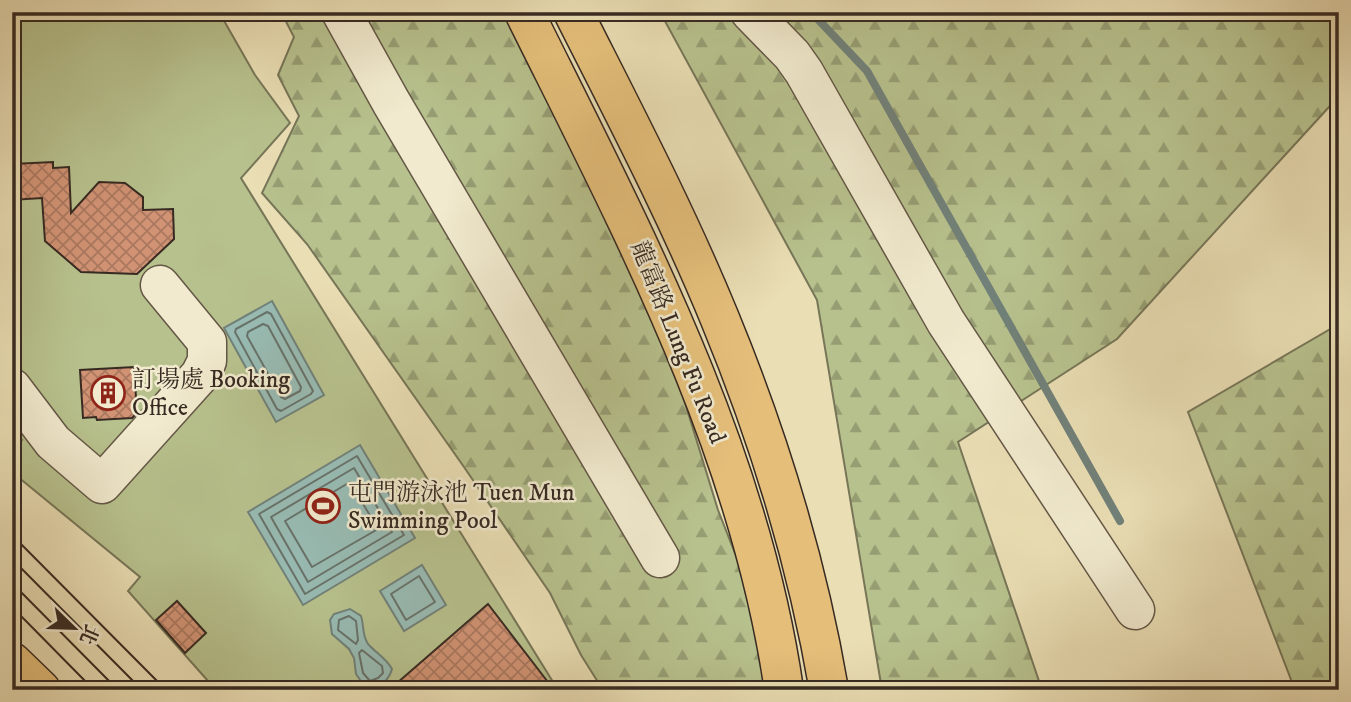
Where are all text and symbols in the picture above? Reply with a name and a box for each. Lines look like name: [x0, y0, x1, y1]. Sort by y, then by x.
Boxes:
street label: 龍富路 Lung Fu Road: [624, 237, 732, 448]
place label: 訂場處 Booking Office: [132, 365, 290, 423]
building icon: 訂場處 Booking Office: [89, 374, 127, 412]
place label: 屯門游泳池 Tuen Mun Swimming Pool: [348, 478, 575, 536]
sports icon: 屯門游泳池 Tuen Mun Swimming Pool: [304, 487, 342, 525]
north arrow: [38, 594, 108, 664]
text: 北: [74, 621, 103, 647]

